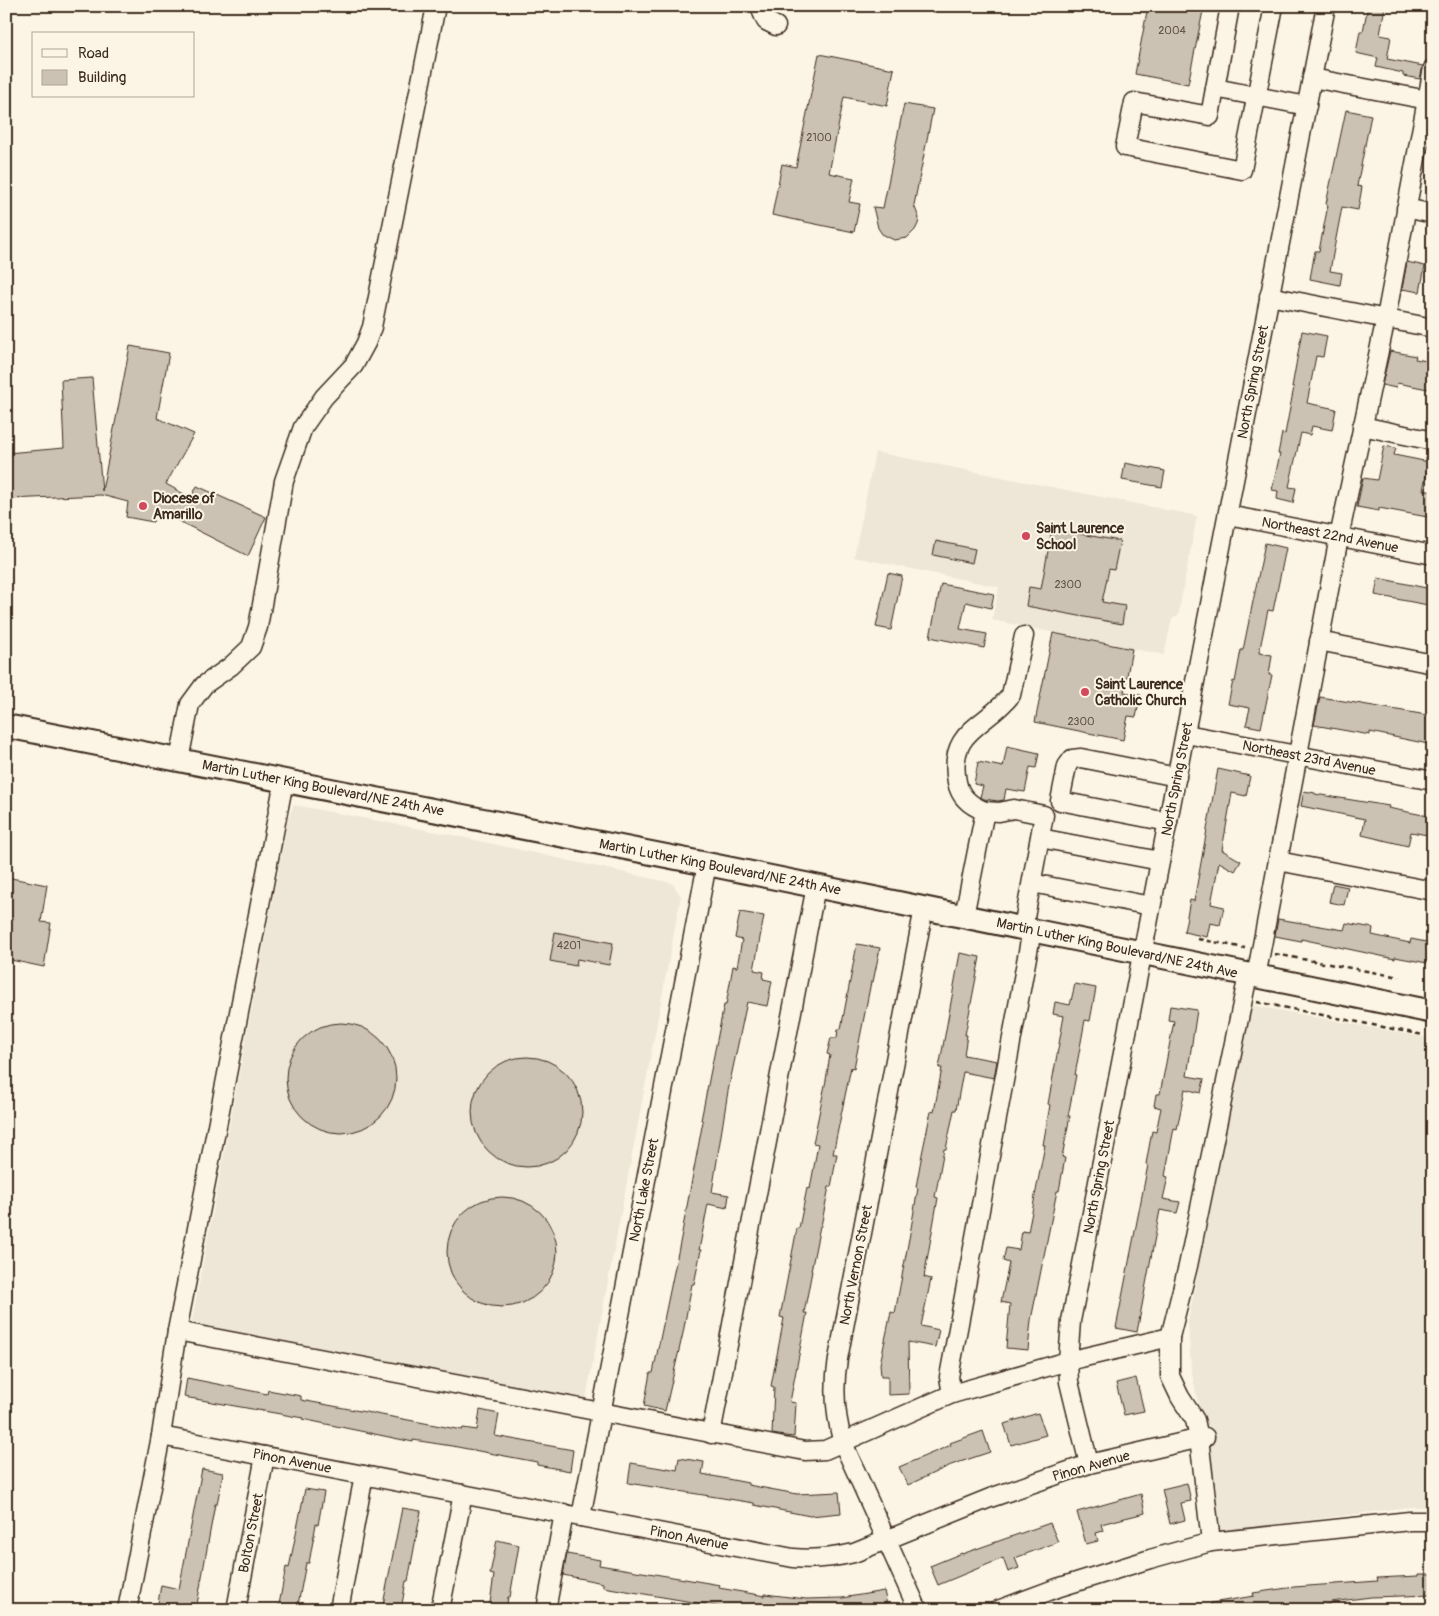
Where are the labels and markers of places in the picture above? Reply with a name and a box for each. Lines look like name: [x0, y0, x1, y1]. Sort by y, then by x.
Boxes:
place label: Diocese of Amarillo: [153, 490, 216, 523]
marker: Diocese of Amarillo: [137, 500, 149, 512]
place label: Saint Laurence School: [1036, 520, 1125, 553]
marker: Saint Laurence School: [1020, 530, 1032, 542]
place label: Saint Laurence Catholic Church: [1095, 676, 1187, 709]
marker: Saint Laurence Catholic Church: [1079, 686, 1091, 698]

